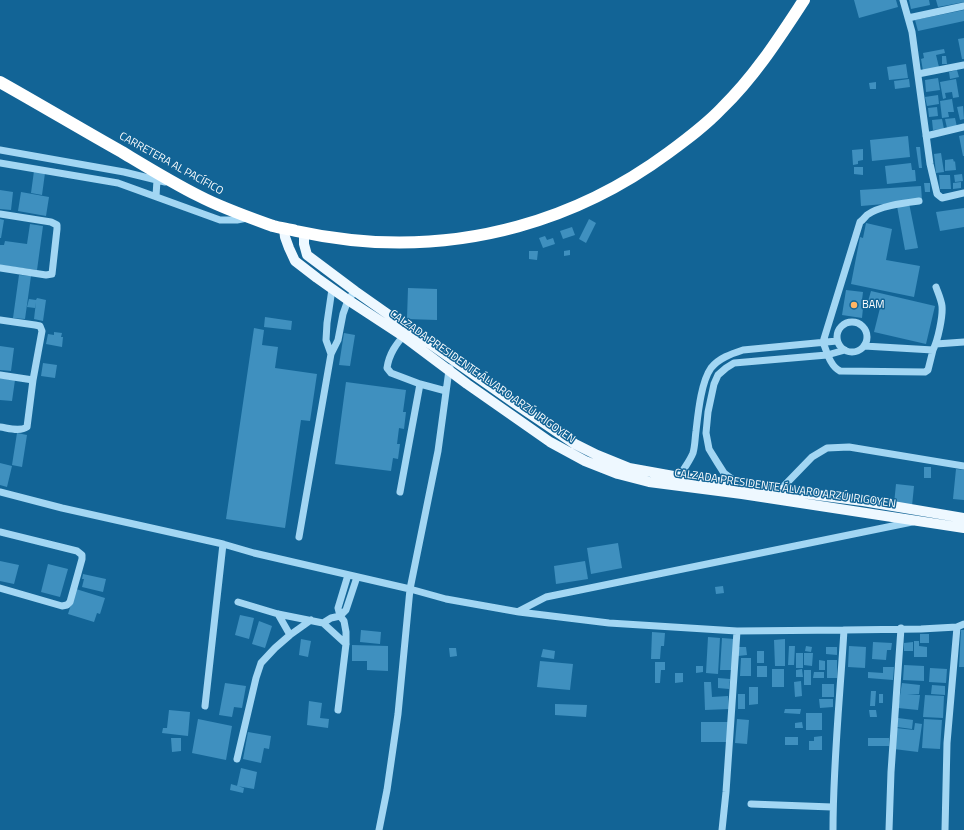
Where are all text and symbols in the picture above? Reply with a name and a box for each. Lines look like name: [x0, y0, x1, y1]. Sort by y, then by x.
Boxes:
street label: CARRETERA AL PACÍFICO: [117, 130, 225, 198]
place label: BAM: [862, 298, 884, 312]
marker: BAM: [849, 300, 859, 310]
street label: CALZADA PRESIDENTE ÁLVARO ARZÚ IRIGOYEN: [387, 308, 577, 446]
street label: CALZADA PRESIDENTE ÁLVARO ARZÚ IRIGOYEN: [673, 467, 897, 511]

